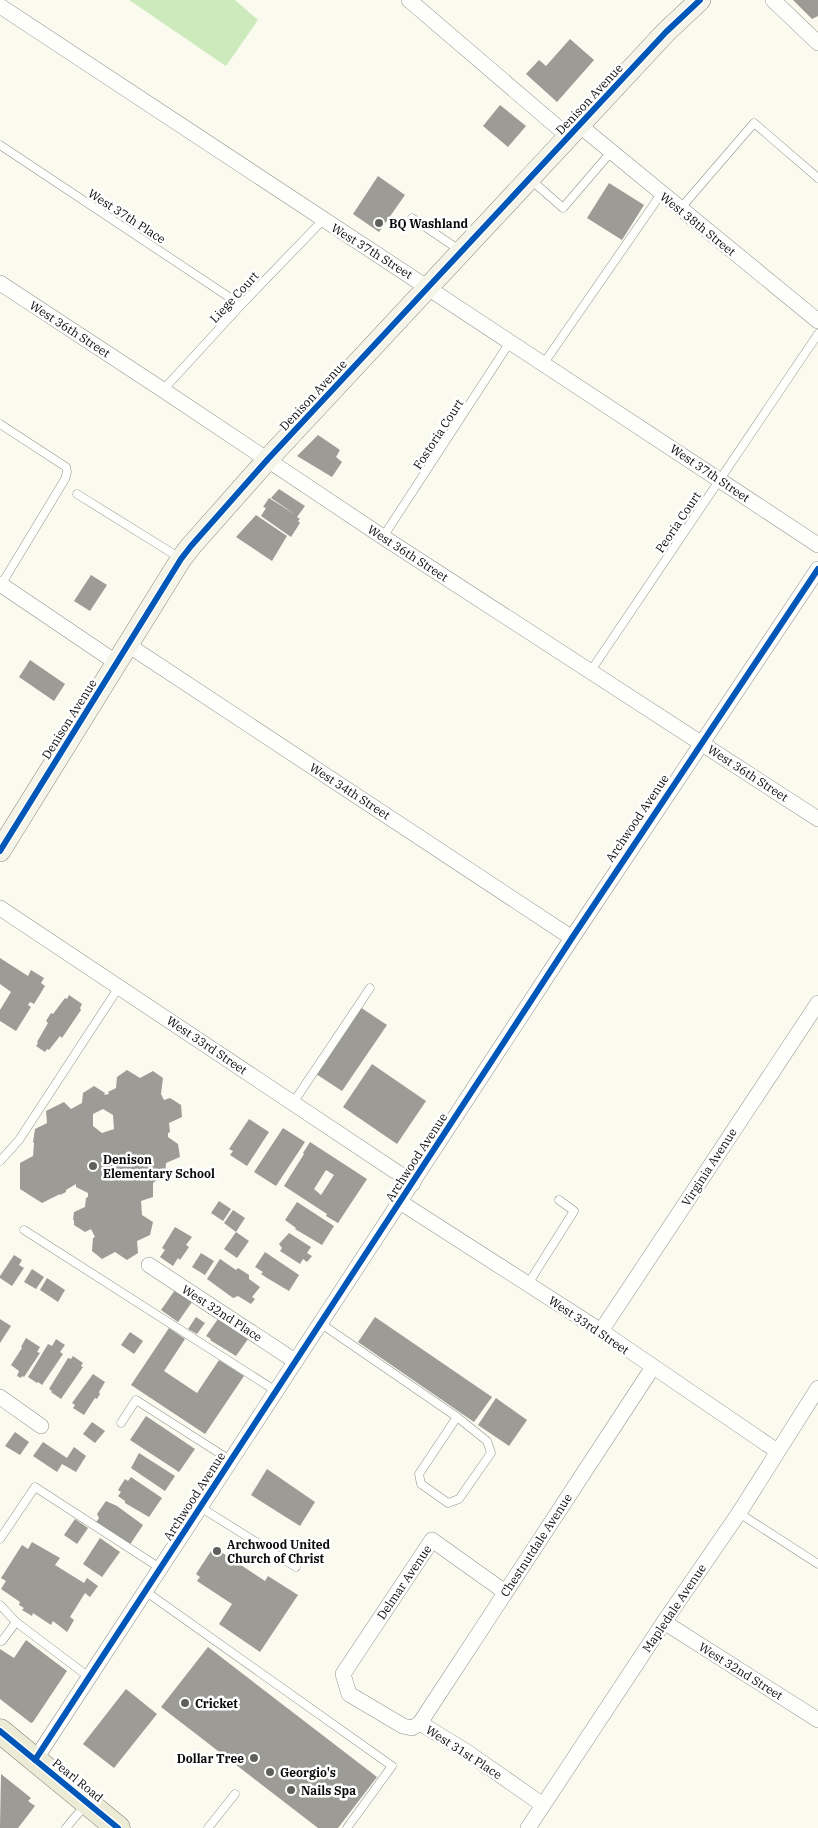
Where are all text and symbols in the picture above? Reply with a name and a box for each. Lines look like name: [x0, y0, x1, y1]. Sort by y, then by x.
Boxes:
street label: Denison Avenue: [552, 60, 626, 138]
street label: West 37th Place: [85, 185, 169, 247]
street label: West 38th Street: [657, 189, 739, 259]
place label: BQ Washland: [389, 216, 469, 231]
marker: BQ Washland: [373, 217, 385, 229]
street label: West 37th Street: [329, 220, 415, 282]
street label: Liege Court: [206, 268, 262, 326]
street label: West 36th Street: [27, 297, 113, 361]
street label: Denison Avenue: [276, 356, 350, 434]
street label: Fostoria Court: [410, 396, 466, 472]
street label: West 37th Street: [667, 441, 753, 505]
street label: Peoria Court: [652, 489, 704, 555]
street label: West 36th Street: [365, 521, 451, 585]
street label: Denison Avenue: [38, 676, 100, 762]
street label: West 36th Street: [705, 741, 791, 805]
street label: West 34th Street: [307, 759, 393, 823]
street label: Archwood Avenue: [602, 771, 672, 865]
street label: West 33rd Street: [164, 1013, 250, 1077]
street label: Archwood Avenue: [382, 1110, 450, 1204]
street label: Virginia Avenue: [678, 1125, 740, 1209]
place label: Denison Elementary School: [103, 1152, 215, 1181]
marker: Denison Elementary School: [87, 1160, 99, 1172]
street label: West 32nd Place: [179, 1281, 265, 1345]
street label: West 33rd Street: [546, 1293, 632, 1357]
street label: Archwood Avenue: [160, 1449, 228, 1543]
street label: Chestnutdale Avenue: [497, 1491, 575, 1599]
place label: Archwood United Church of Christ: [227, 1537, 331, 1566]
street label: Delmar Avenue: [374, 1542, 434, 1622]
marker: Archwood United Church of Christ: [211, 1545, 223, 1557]
street label: Mapledale Avenue: [639, 1561, 709, 1655]
street label: West 32nd Street: [696, 1639, 786, 1703]
place label: Cricket: [195, 1696, 238, 1711]
marker: Cricket: [179, 1697, 191, 1709]
street label: West 31st Place: [423, 1722, 505, 1782]
place label: Dollar Tree: [177, 1751, 244, 1766]
marker: Dollar Tree: [248, 1752, 260, 1764]
street label: Pearl Road: [50, 1755, 106, 1805]
place label: Georgio's: [280, 1765, 336, 1780]
marker: Georgio's: [264, 1766, 276, 1778]
place label: Nails Spa: [301, 1783, 356, 1798]
marker: Nails Spa: [285, 1784, 297, 1796]

